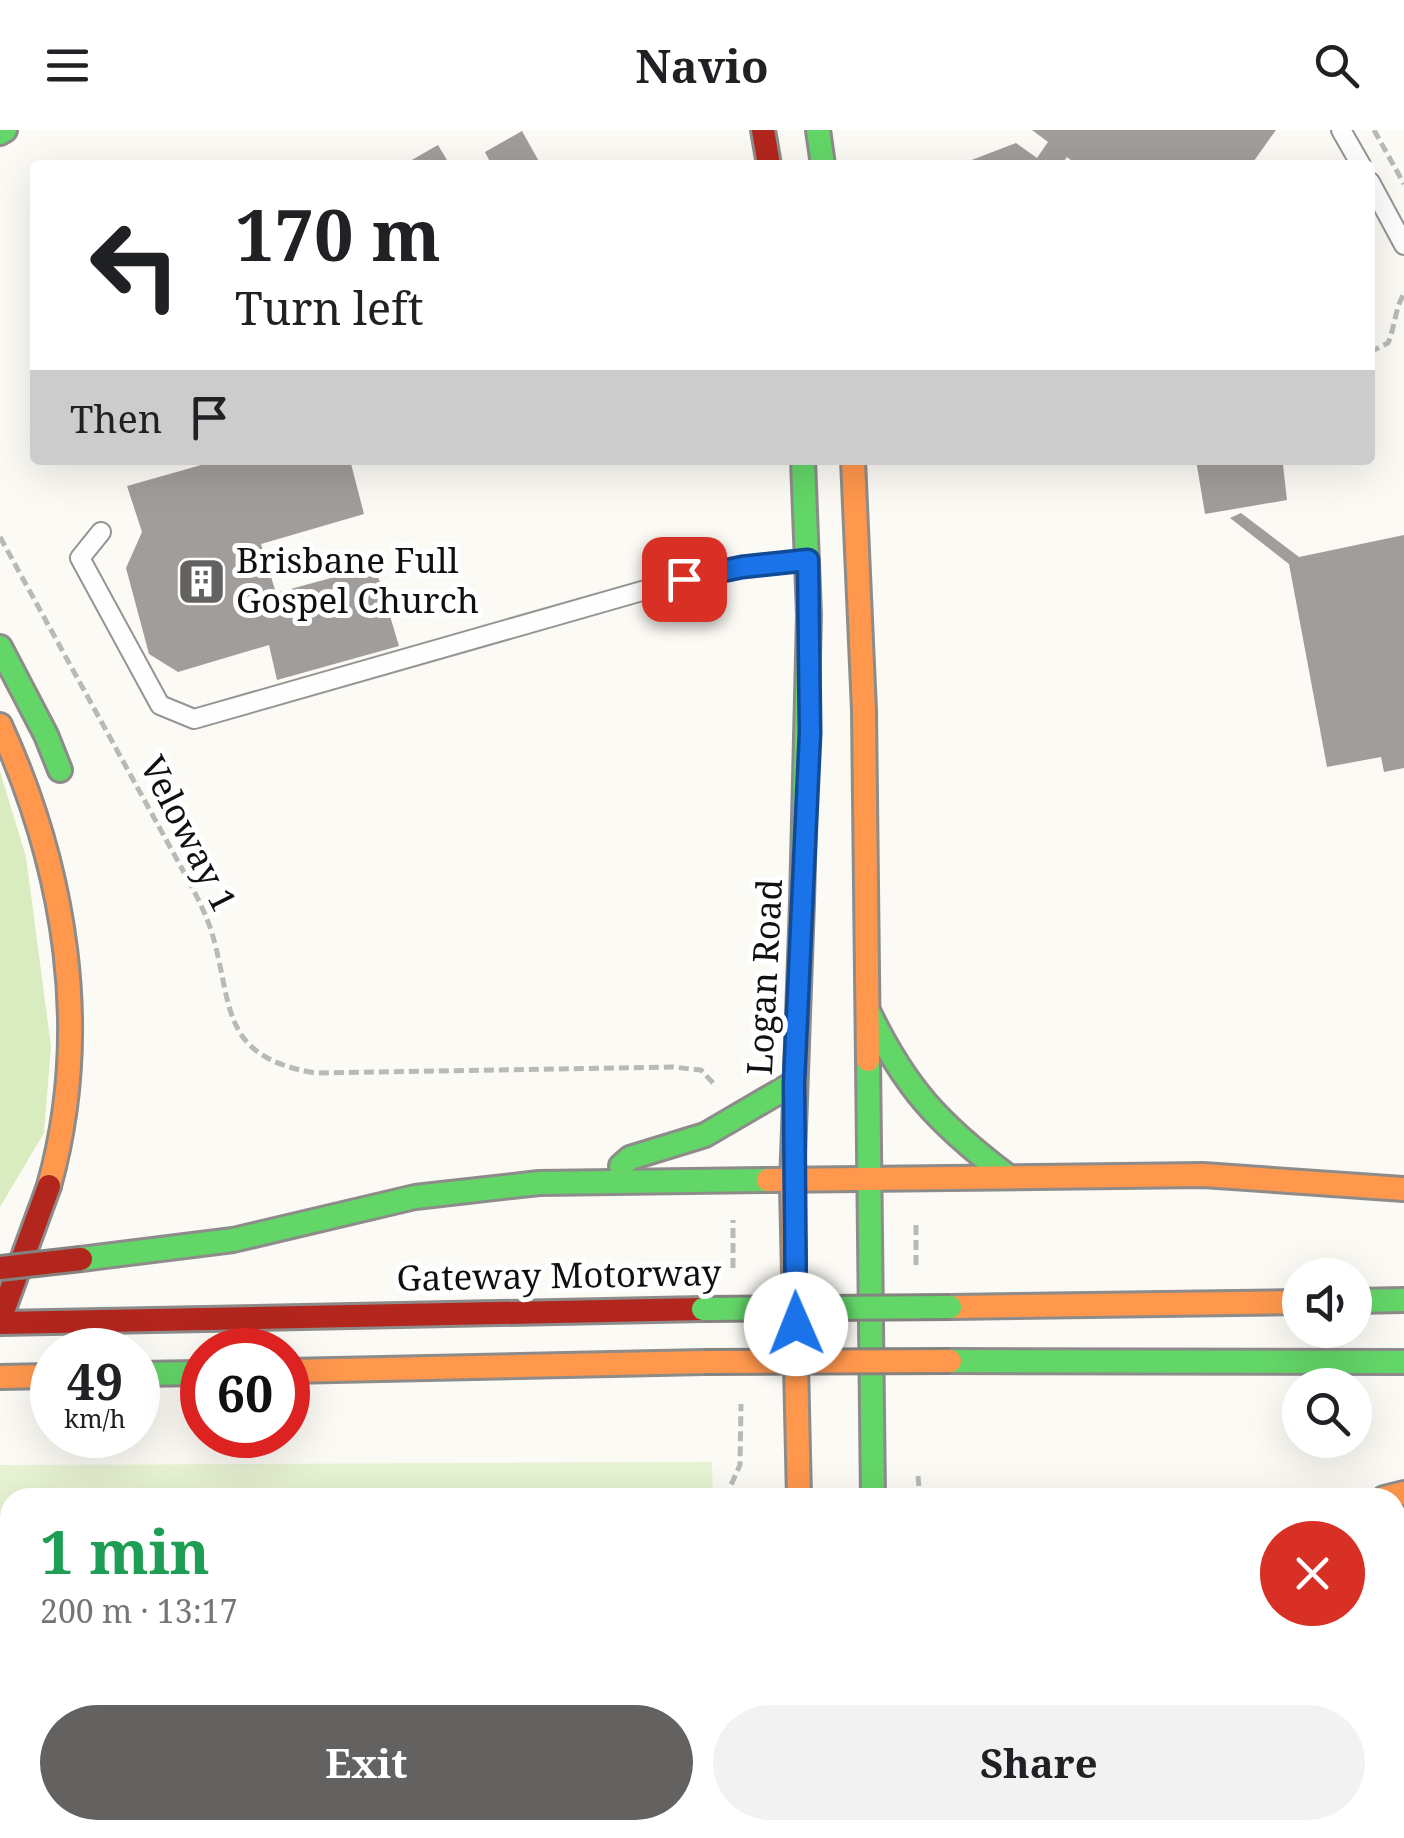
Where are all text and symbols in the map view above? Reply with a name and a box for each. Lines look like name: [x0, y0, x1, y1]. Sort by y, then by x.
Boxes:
text: Navio: [635, 35, 769, 96]
icon: menu: [40, 38, 95, 93]
icon: search: [1309, 38, 1364, 93]
text: 170 m: [235, 186, 441, 282]
icon: left: [70, 200, 200, 330]
text: Turn left: [235, 277, 424, 338]
icon: arrive: [182, 390, 237, 445]
text: Then: [70, 392, 162, 444]
place label: Brisbane Full Gospel Church: [236, 536, 479, 623]
pin: [642, 537, 727, 622]
icon: arrive: [657, 552, 712, 607]
building icon: Brisbane Full Gospel Church: [175, 555, 227, 607]
street label: Veloway 1: [130, 747, 249, 919]
street label: Logan Road: [735, 878, 792, 1076]
street label: Gateway Motorway: [396, 1248, 722, 1301]
map controls: [1282, 1258, 1372, 1458]
button: sound: [1282, 1258, 1372, 1348]
position arrow: [744, 1272, 848, 1376]
speed limit sign: 60: [180, 1328, 310, 1458]
text: 49: [67, 1347, 123, 1415]
button: search: [1282, 1368, 1372, 1458]
text: km/h: [64, 1401, 126, 1435]
text: 1 min: [40, 1510, 210, 1592]
button: close: [1260, 1521, 1365, 1626]
text: 200 m · 13:17: [40, 1589, 238, 1632]
button: Exit: [40, 1705, 693, 1820]
button: Share: [713, 1705, 1365, 1820]

